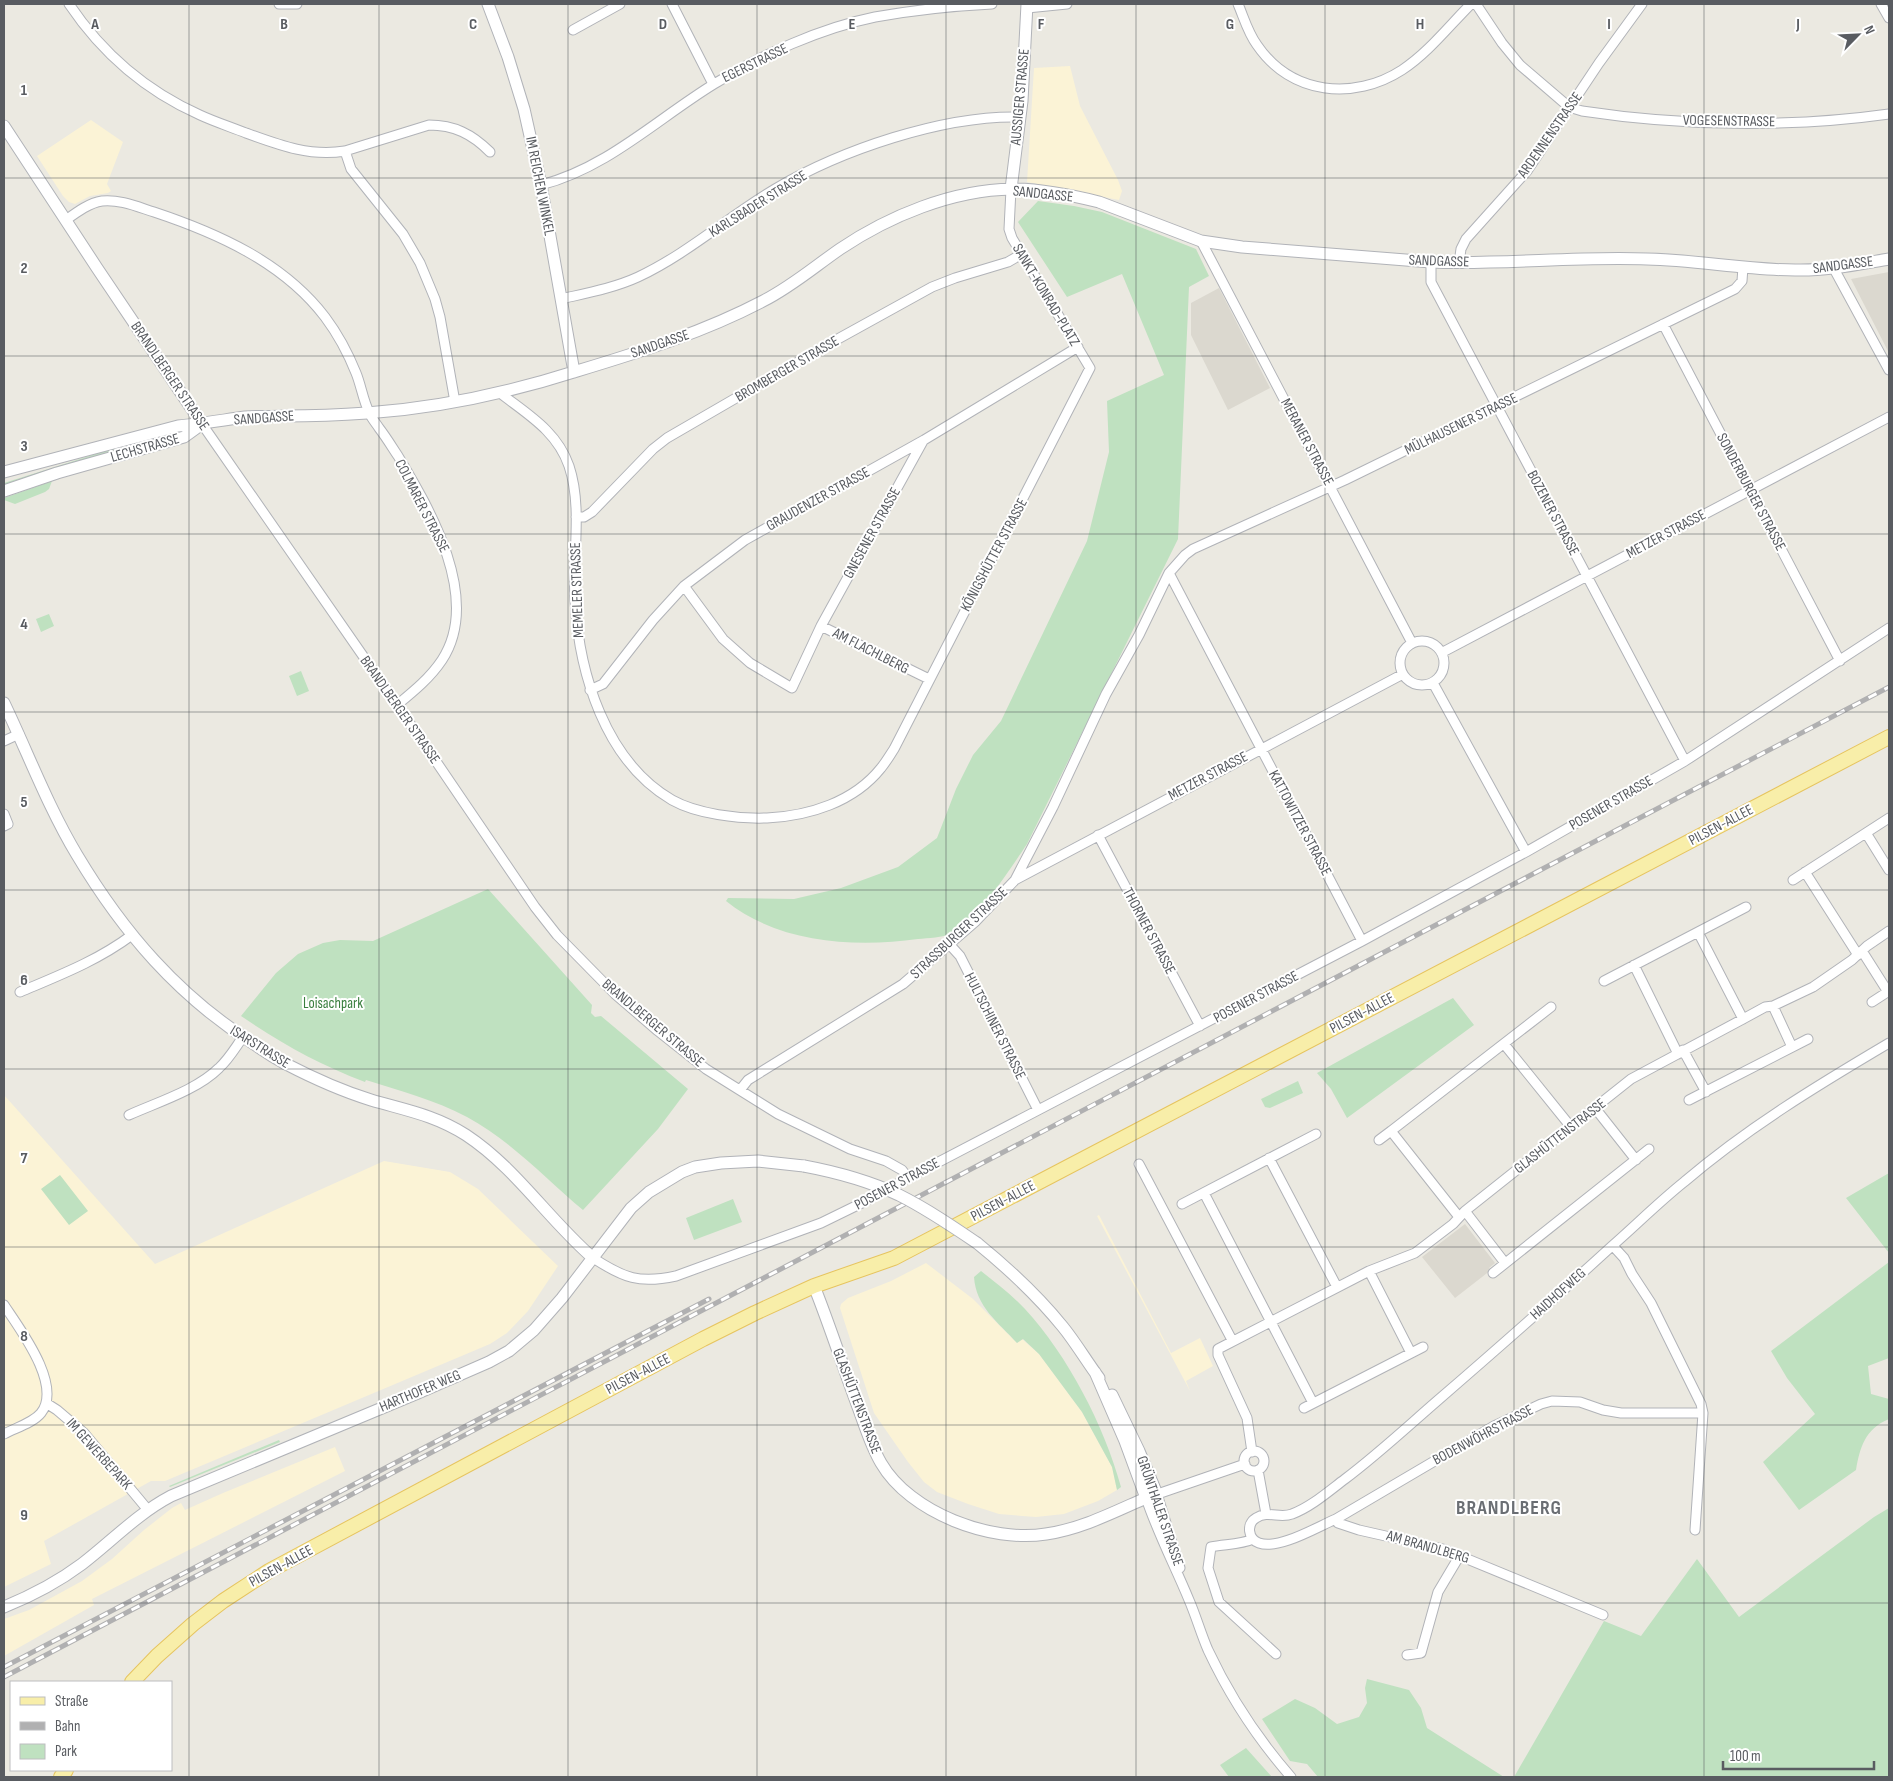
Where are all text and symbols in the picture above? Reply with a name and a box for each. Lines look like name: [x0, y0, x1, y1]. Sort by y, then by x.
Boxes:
north arrow: [1833, 10, 1883, 60]
text: A: [90, 15, 99, 34]
text: B: [280, 15, 288, 34]
text: C: [469, 15, 477, 34]
text: D: [659, 15, 667, 34]
text: E: [849, 15, 856, 34]
text: F: [1038, 15, 1045, 34]
text: G: [1226, 15, 1234, 34]
text: H: [1416, 15, 1424, 34]
text: I: [1607, 15, 1611, 34]
text: J: [1795, 15, 1800, 34]
text: N: [1860, 23, 1879, 37]
street label: EGERSTRASSE: [719, 39, 791, 87]
street label: AUSSIGER STRASSE: [1006, 48, 1034, 147]
text: 1: [21, 81, 28, 100]
street label: ARDENNENSTRASSE: [1513, 88, 1587, 182]
street label: VOGESENSTRASSE: [1683, 111, 1775, 131]
street label: IM REICHEN WINKEL: [521, 135, 559, 238]
street label: KARLSBADER STRASSE: [705, 166, 811, 242]
street label: SANDGASSE: [1012, 181, 1074, 207]
street label: SANKT-KONRAD-PLATZ: [1008, 240, 1084, 350]
street label: SANDGASSE: [1408, 250, 1470, 272]
street label: SANDGASSE: [1812, 252, 1874, 278]
text: 2: [20, 259, 28, 278]
street label: BRANDLBERGER STRASSE: [126, 318, 214, 434]
street label: SANDGASSE: [628, 325, 692, 363]
street label: BROMBERGER STRASSE: [732, 332, 842, 406]
street label: MÜLHAUSENER STRASSE: [1401, 388, 1521, 460]
street label: MERANER STRASSE: [1276, 395, 1338, 489]
street label: SANDGASSE: [233, 406, 295, 430]
street label: LECHSTRASSE: [108, 429, 182, 467]
street label: SONDERBURGER STRASSE: [1712, 430, 1790, 554]
text: 3: [20, 437, 28, 456]
street label: COLMARER STRASSE: [390, 456, 454, 556]
street label: GRAUDENZER STRASSE: [763, 463, 873, 535]
street label: BOZENER STRASSE: [1523, 467, 1583, 559]
street label: GNESENER STRASSE: [839, 484, 905, 582]
street label: KÖNIGSHÜTTER STRASSE: [956, 495, 1032, 615]
street label: METZER STRASSE: [1623, 505, 1709, 563]
street label: MEMELER STRASSE: [566, 542, 588, 638]
text: 4: [20, 615, 28, 634]
street label: AM FLACHLBERG: [829, 623, 912, 678]
street label: BRANDLBERGER STRASSE: [356, 652, 444, 768]
street label: METZER STRASSE: [1165, 747, 1251, 805]
street label: KATTOWITZER STRASSE: [1264, 767, 1336, 879]
street label: POSENER STRASSE: [1566, 771, 1656, 835]
text: 5: [20, 793, 28, 812]
street label: PILSEN-ALLEE: [1686, 800, 1756, 850]
street label: STRASSBURGER STRASSE: [906, 883, 1012, 983]
street label: THORNER STRASSE: [1118, 884, 1180, 978]
street label: POSENER STRASSE: [1210, 967, 1302, 1027]
street label: HULTSCHINER STRASSE: [960, 969, 1030, 1083]
text: 6: [20, 971, 28, 990]
street label: BRANDLBERGER STRASSE: [598, 975, 708, 1071]
street label: PILSEN-ALLEE: [1327, 988, 1397, 1038]
park label: Loisachpark: [303, 994, 363, 1013]
street label: ISARSTRASSE: [226, 1021, 294, 1073]
street label: GLASHÜTTENSTRASSE: [1510, 1094, 1610, 1178]
text: 7: [21, 1149, 28, 1168]
street label: POSENER STRASSE: [851, 1154, 943, 1214]
street label: PILSEN-ALLEE: [968, 1176, 1038, 1226]
street label: HAIDHOFWEG: [1526, 1264, 1590, 1324]
text: 8: [20, 1327, 28, 1346]
street label: GLASHÜTTENSTRASSE: [828, 1346, 886, 1456]
street label: PILSEN-ALLEE: [603, 1349, 673, 1399]
street label: HARTHOFER WEG: [376, 1365, 464, 1417]
street label: BODENWÖHRSTRASSE: [1429, 1400, 1537, 1470]
street label: IM GEWERBEPARK: [62, 1414, 136, 1494]
street label: GRÜNTHALER STRASSE: [1132, 1454, 1188, 1568]
district label: BRANDLBERG: [1456, 1496, 1562, 1520]
text: 9: [20, 1506, 28, 1525]
street label: AM BRANDLBERG: [1383, 1526, 1472, 1568]
street label: PILSEN-ALLEE: [246, 1541, 316, 1591]
legend: [10, 1681, 172, 1771]
text: Straße: [55, 1692, 88, 1711]
text: Bahn: [55, 1717, 80, 1736]
scale bar: [1723, 1738, 1874, 1770]
text: Park: [55, 1742, 77, 1761]
text: 100 m: [1730, 1747, 1761, 1766]

